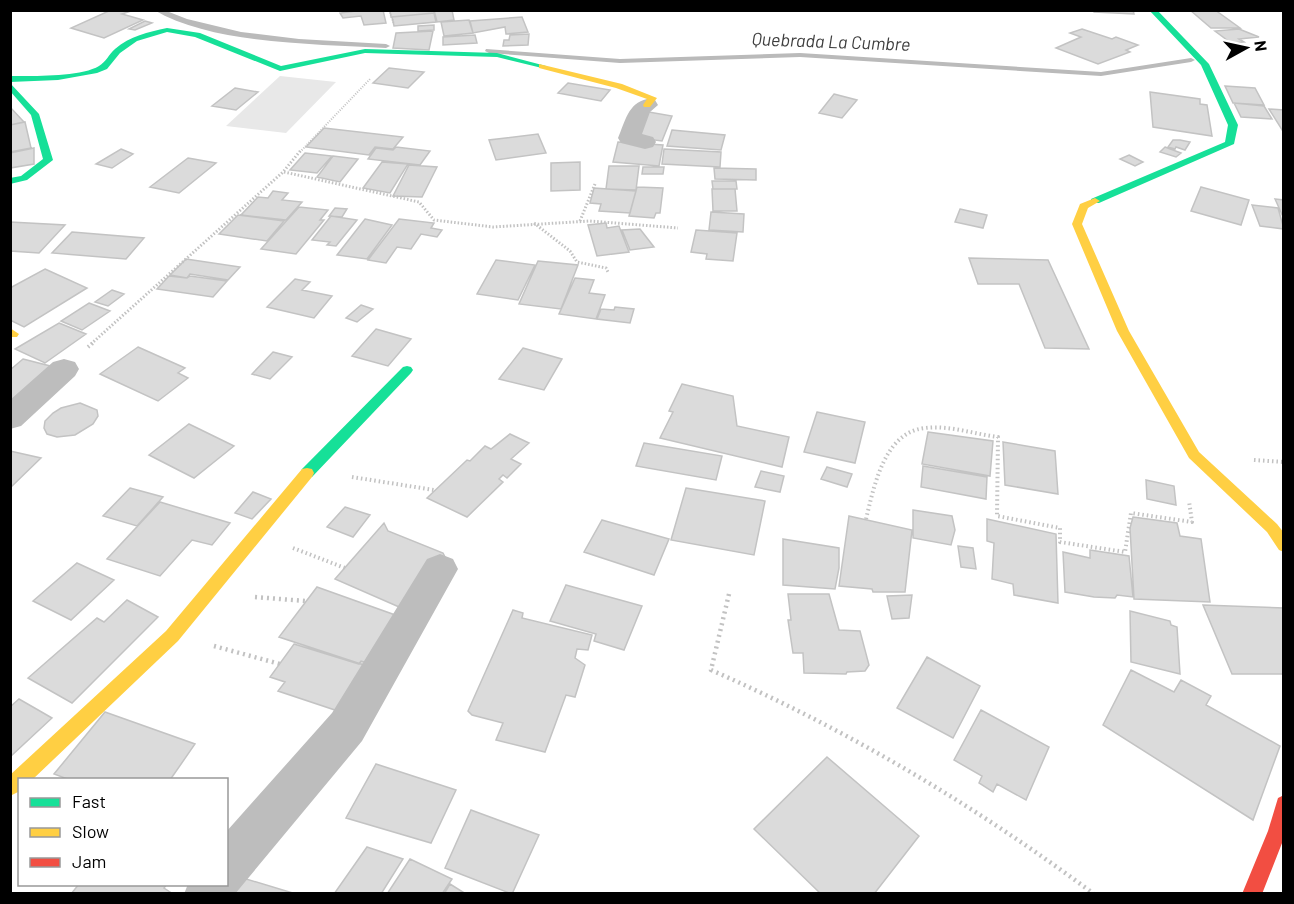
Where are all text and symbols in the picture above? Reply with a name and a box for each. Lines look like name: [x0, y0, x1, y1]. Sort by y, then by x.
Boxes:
north arrow: [1216, 18, 1276, 78]
water label: Quebrada La Cumbre: [751, 27, 911, 55]
text: N: [1251, 39, 1271, 52]
legend: [18, 778, 228, 886]
text: Fast: [72, 790, 106, 812]
text: Slow: [72, 820, 109, 842]
text: Jam: [72, 850, 106, 872]

